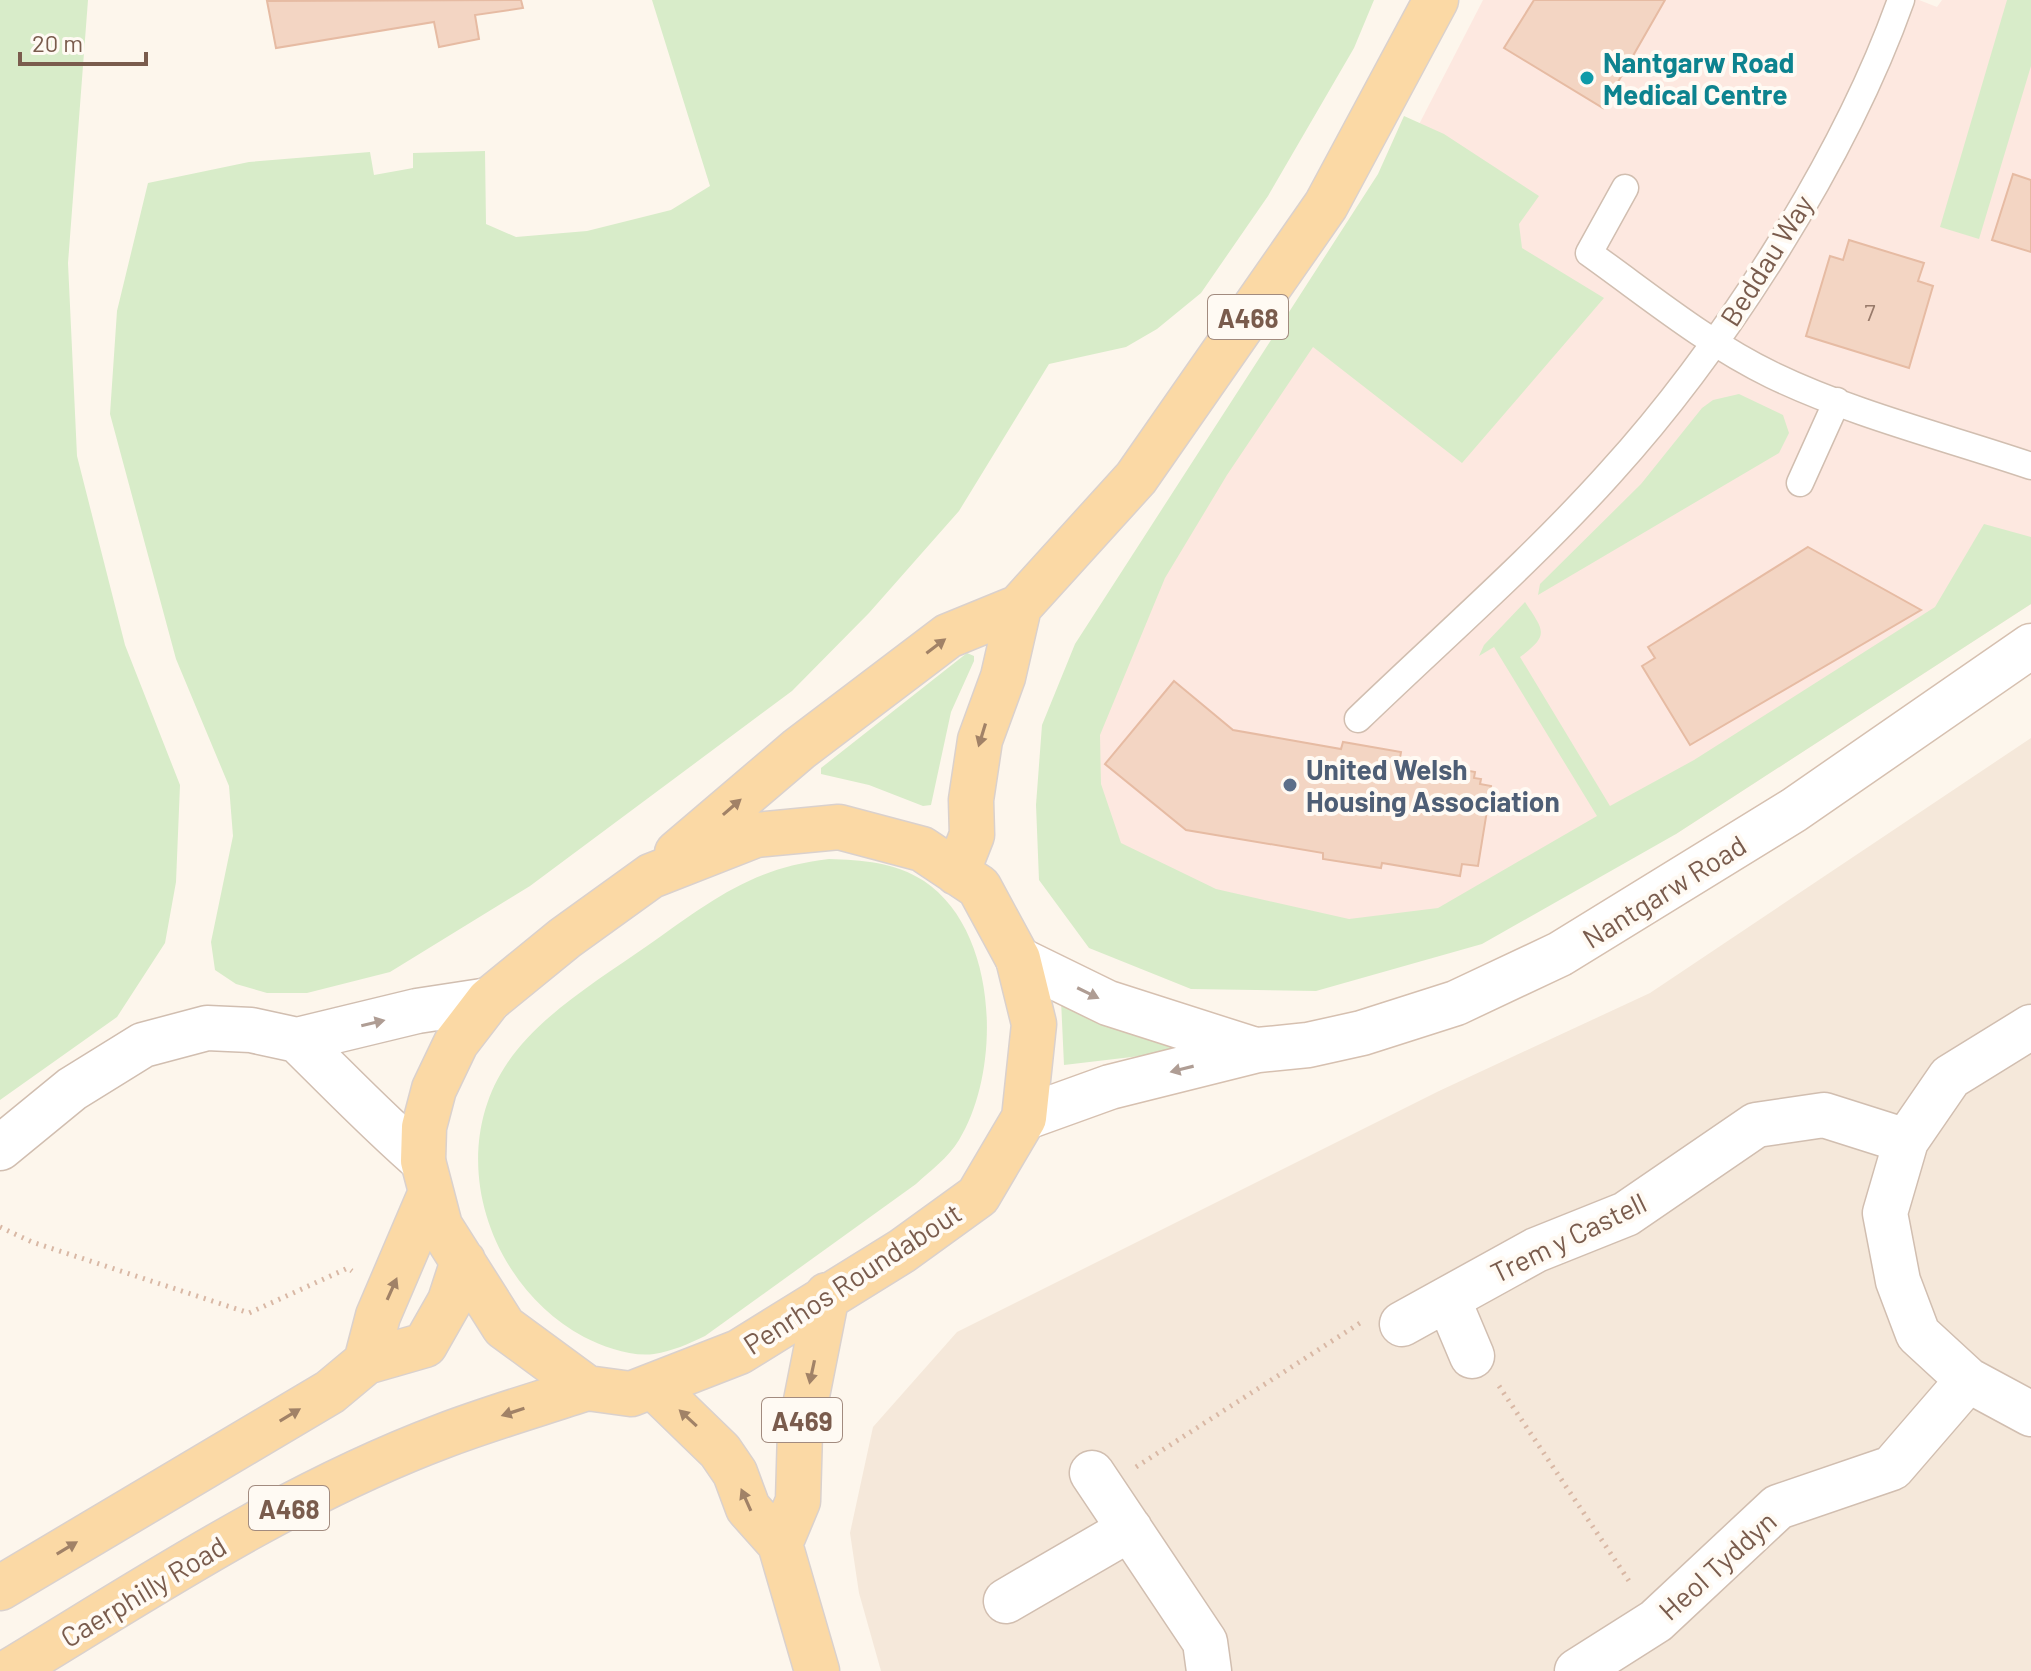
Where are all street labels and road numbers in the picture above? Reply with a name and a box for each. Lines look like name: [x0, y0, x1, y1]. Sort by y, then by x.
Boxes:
street label: Beddau Way: [1712, 188, 1820, 332]
road number: A468: [1208, 295, 1288, 339]
street label: Nantgarw Road: [1576, 827, 1752, 955]
street label: Trem y Castell: [1485, 1185, 1651, 1289]
street label: Penrhos Roundabout: [737, 1195, 967, 1361]
road number: A469: [762, 1398, 842, 1442]
road number: A468: [249, 1486, 329, 1530]
street label: Heol Tyddyn: [1651, 1503, 1783, 1627]
street label: Caerphilly Road: [54, 1528, 232, 1654]

